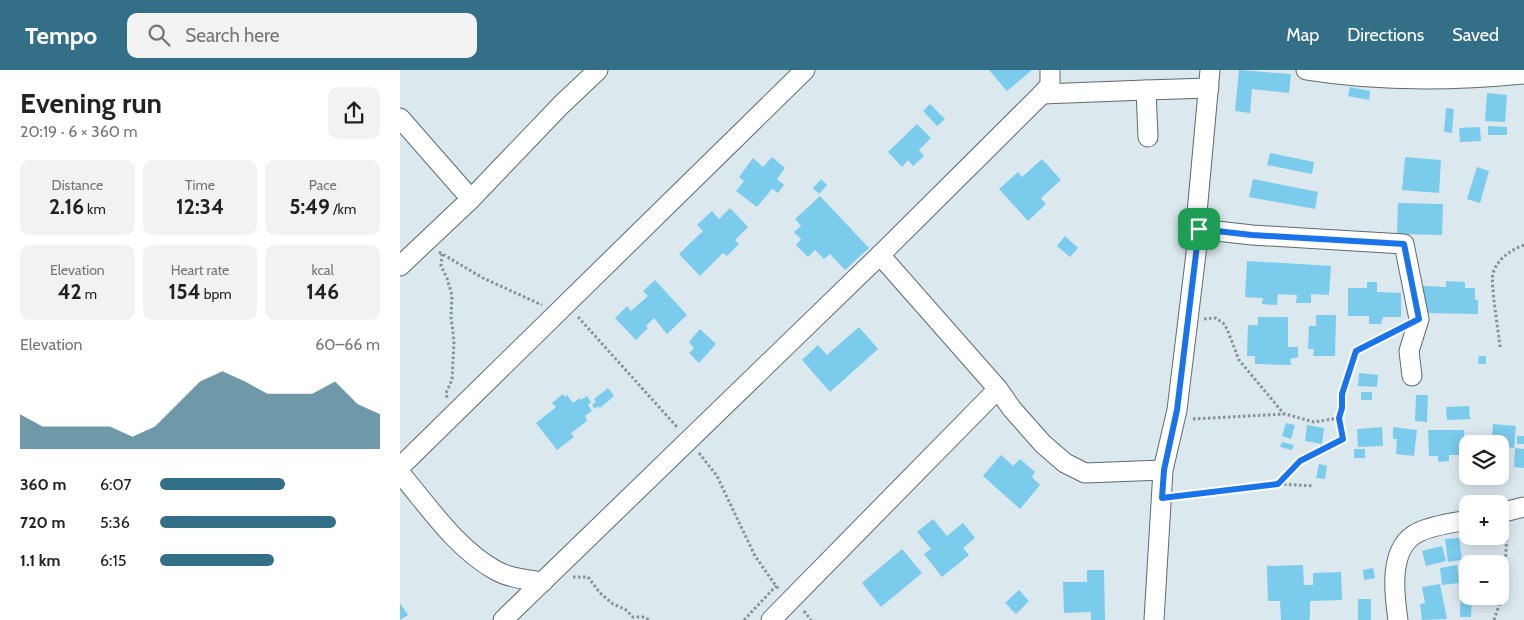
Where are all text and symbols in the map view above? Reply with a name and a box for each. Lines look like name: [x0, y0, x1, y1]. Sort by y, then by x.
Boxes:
search box: [127, 13, 477, 58]
text: Tempo: [25, 21, 97, 50]
icon: search: [145, 21, 173, 49]
text: Search here: [185, 24, 280, 47]
text: Map: [1286, 24, 1319, 46]
text: Directions: [1347, 24, 1424, 46]
text: Saved: [1452, 24, 1499, 46]
text: Evening run: [20, 86, 162, 120]
button: share: [328, 87, 380, 139]
text: 20:19 · 6 × 360 m: [20, 122, 138, 141]
text: Distance: [52, 176, 103, 194]
text: Time: [185, 176, 215, 194]
text: Pace: [309, 176, 337, 194]
text: 2.16: [49, 194, 84, 219]
text: 12:34: [176, 194, 224, 219]
text: 5:49: [289, 194, 330, 219]
text: km: [84, 200, 106, 218]
text: /km: [330, 200, 356, 218]
pin: [1178, 208, 1220, 250]
icon: arrive: [1185, 215, 1213, 243]
text: Elevation: [50, 261, 105, 279]
text: Heart rate: [171, 261, 229, 279]
text: kcal: [311, 261, 334, 279]
text: 42: [58, 279, 82, 304]
text: 154: [168, 279, 201, 304]
text: 146: [306, 279, 339, 304]
text: m: [82, 285, 97, 303]
text: bpm: [201, 285, 232, 303]
text: Elevation: [20, 335, 83, 354]
text: 60–66 m: [315, 335, 380, 354]
map controls: [1459, 435, 1509, 605]
button: layers: [1459, 435, 1509, 485]
text: 360 m: [20, 475, 66, 494]
text: 6:07: [100, 475, 131, 494]
button: +: [1459, 495, 1509, 545]
text: 720 m: [20, 513, 65, 532]
text: 5:36: [100, 513, 130, 532]
text: 1.1 km: [20, 551, 60, 570]
text: 6:15: [100, 551, 126, 570]
button: −: [1459, 555, 1509, 605]

